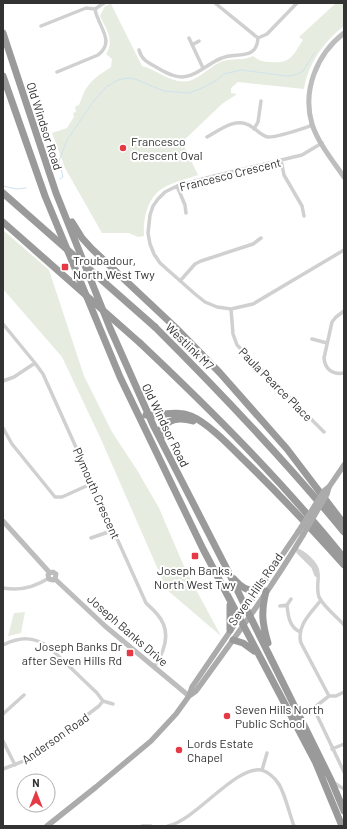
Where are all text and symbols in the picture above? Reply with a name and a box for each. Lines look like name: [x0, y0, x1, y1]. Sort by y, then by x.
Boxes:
street label: Old Windsor Road: [24, 80, 66, 172]
place label: Francesco Crescent Oval: [131, 134, 202, 162]
marker: Francesco Crescent Oval: [118, 143, 128, 153]
street label: Francesco Crescent: [178, 155, 282, 193]
place label: Troubadour, North West Twy: [73, 253, 155, 281]
marker: Troubadour, North West Twy: [60, 262, 70, 272]
street label: Westlink M7: [163, 320, 217, 373]
street label: Paula Pearce Place: [236, 344, 316, 424]
street label: Old Windsor Road: [140, 381, 192, 469]
street label: Plymouth Crescent: [71, 445, 123, 541]
street label: Seven Hills Road: [225, 550, 285, 628]
marker: Joseph Banks, North West Twy: [190, 551, 200, 561]
place label: Joseph Banks, North West Twy: [154, 563, 236, 591]
street label: Joseph Banks Drive: [85, 591, 171, 669]
place label: Joseph Banks Dr after Seven Hills Rd: [22, 639, 123, 667]
marker: Joseph Banks Dr after Seven Hills Rd: [125, 648, 135, 658]
place label: Seven Hills North Public School: [235, 702, 324, 730]
street label: Anderson Road: [19, 710, 91, 766]
marker: Seven Hills North Public School: [222, 711, 232, 721]
place label: Lords Estate Chapel: [187, 736, 253, 764]
marker: Lords Estate Chapel: [174, 745, 184, 755]
north arrow: [16, 773, 56, 813]
text: N: [32, 776, 40, 789]

